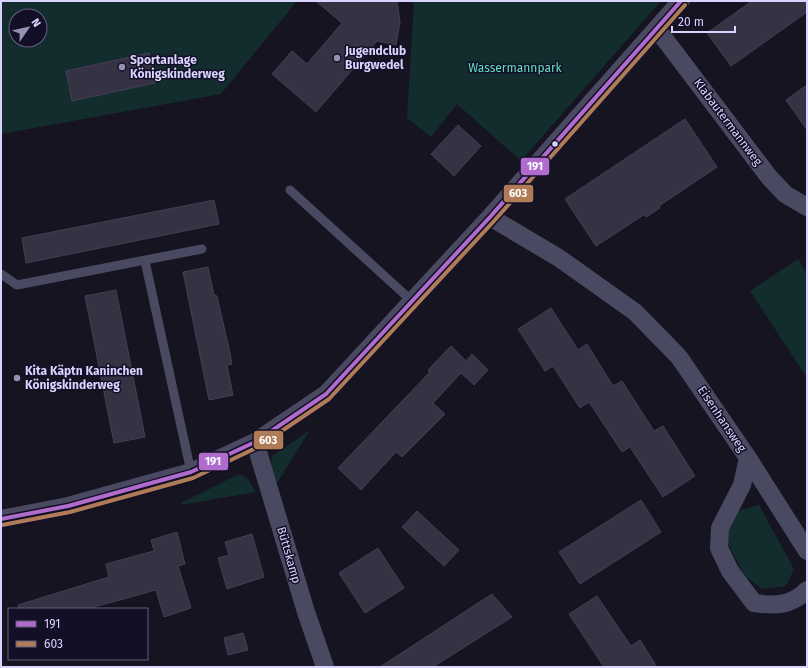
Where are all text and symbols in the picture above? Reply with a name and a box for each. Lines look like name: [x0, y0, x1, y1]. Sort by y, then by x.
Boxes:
north arrow: [8, 8, 48, 48]
scale bar: [672, 8, 735, 34]
text: 20 m: [678, 15, 704, 29]
text: N: [28, 16, 43, 29]
place label: Jugendclub Burgwedel: [344, 44, 406, 72]
place label: Sportanlage Königskinderweg: [130, 53, 225, 81]
marker: Jugendclub Burgwedel: [332, 53, 342, 63]
park label: Wassermannpark: [468, 61, 563, 75]
marker: Sportanlage Königskinderweg: [117, 62, 127, 72]
street label: Klabautermannweg: [691, 76, 766, 169]
unlabelled marker: [550, 139, 560, 149]
line badge: 191: [520, 157, 550, 176]
text: 191: [527, 160, 543, 173]
line badge: 603: [503, 184, 534, 203]
text: 603: [509, 187, 527, 200]
place label: Kita Käptn Kaninchen Königskinderweg: [25, 364, 143, 392]
marker: Kita Käptn Kaninchen Königskinderweg: [12, 373, 22, 383]
street label: Eisenhansweg: [695, 383, 750, 455]
line badge: 603: [253, 430, 284, 450]
text: 603: [259, 434, 277, 447]
line badge: 191: [198, 452, 229, 471]
text: 191: [205, 455, 221, 468]
street label: Büttskamp: [274, 525, 304, 585]
legend: [8, 608, 148, 660]
text: 191: [44, 617, 60, 631]
text: 603: [44, 637, 63, 651]

